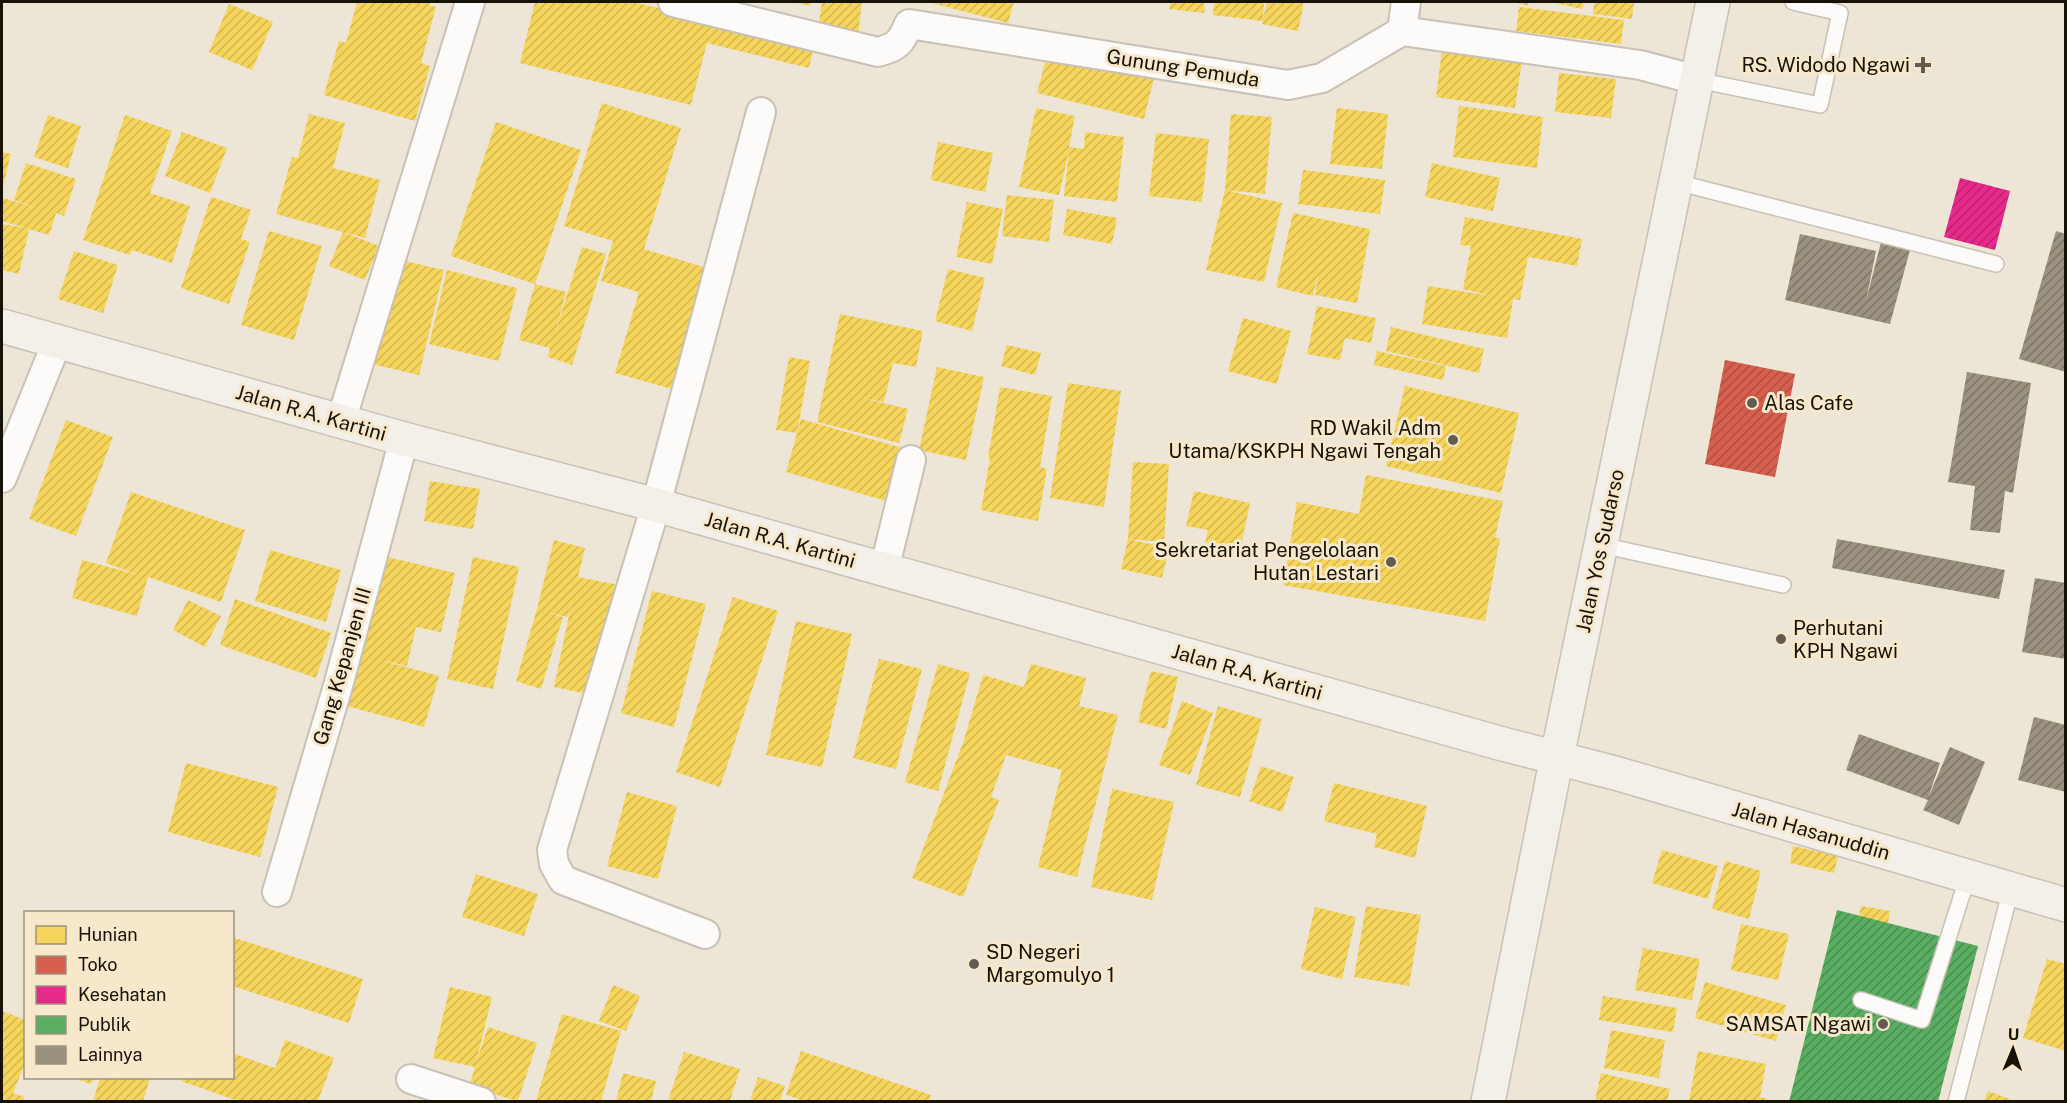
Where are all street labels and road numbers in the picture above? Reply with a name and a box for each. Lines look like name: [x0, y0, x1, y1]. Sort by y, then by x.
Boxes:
street label: Gunung Pemuda: [1105, 44, 1261, 92]
street label: Jalan R.A. Kartini: [233, 380, 389, 446]
street label: Jalan Yos Sudarso: [1571, 467, 1629, 635]
street label: Jalan R.A. Kartini: [702, 507, 858, 573]
street label: Gang Kepanjen III: [308, 584, 376, 748]
street label: Jalan R.A. Kartini: [1169, 639, 1325, 705]
street label: Jalan Hasanuddin: [1729, 797, 1893, 865]

